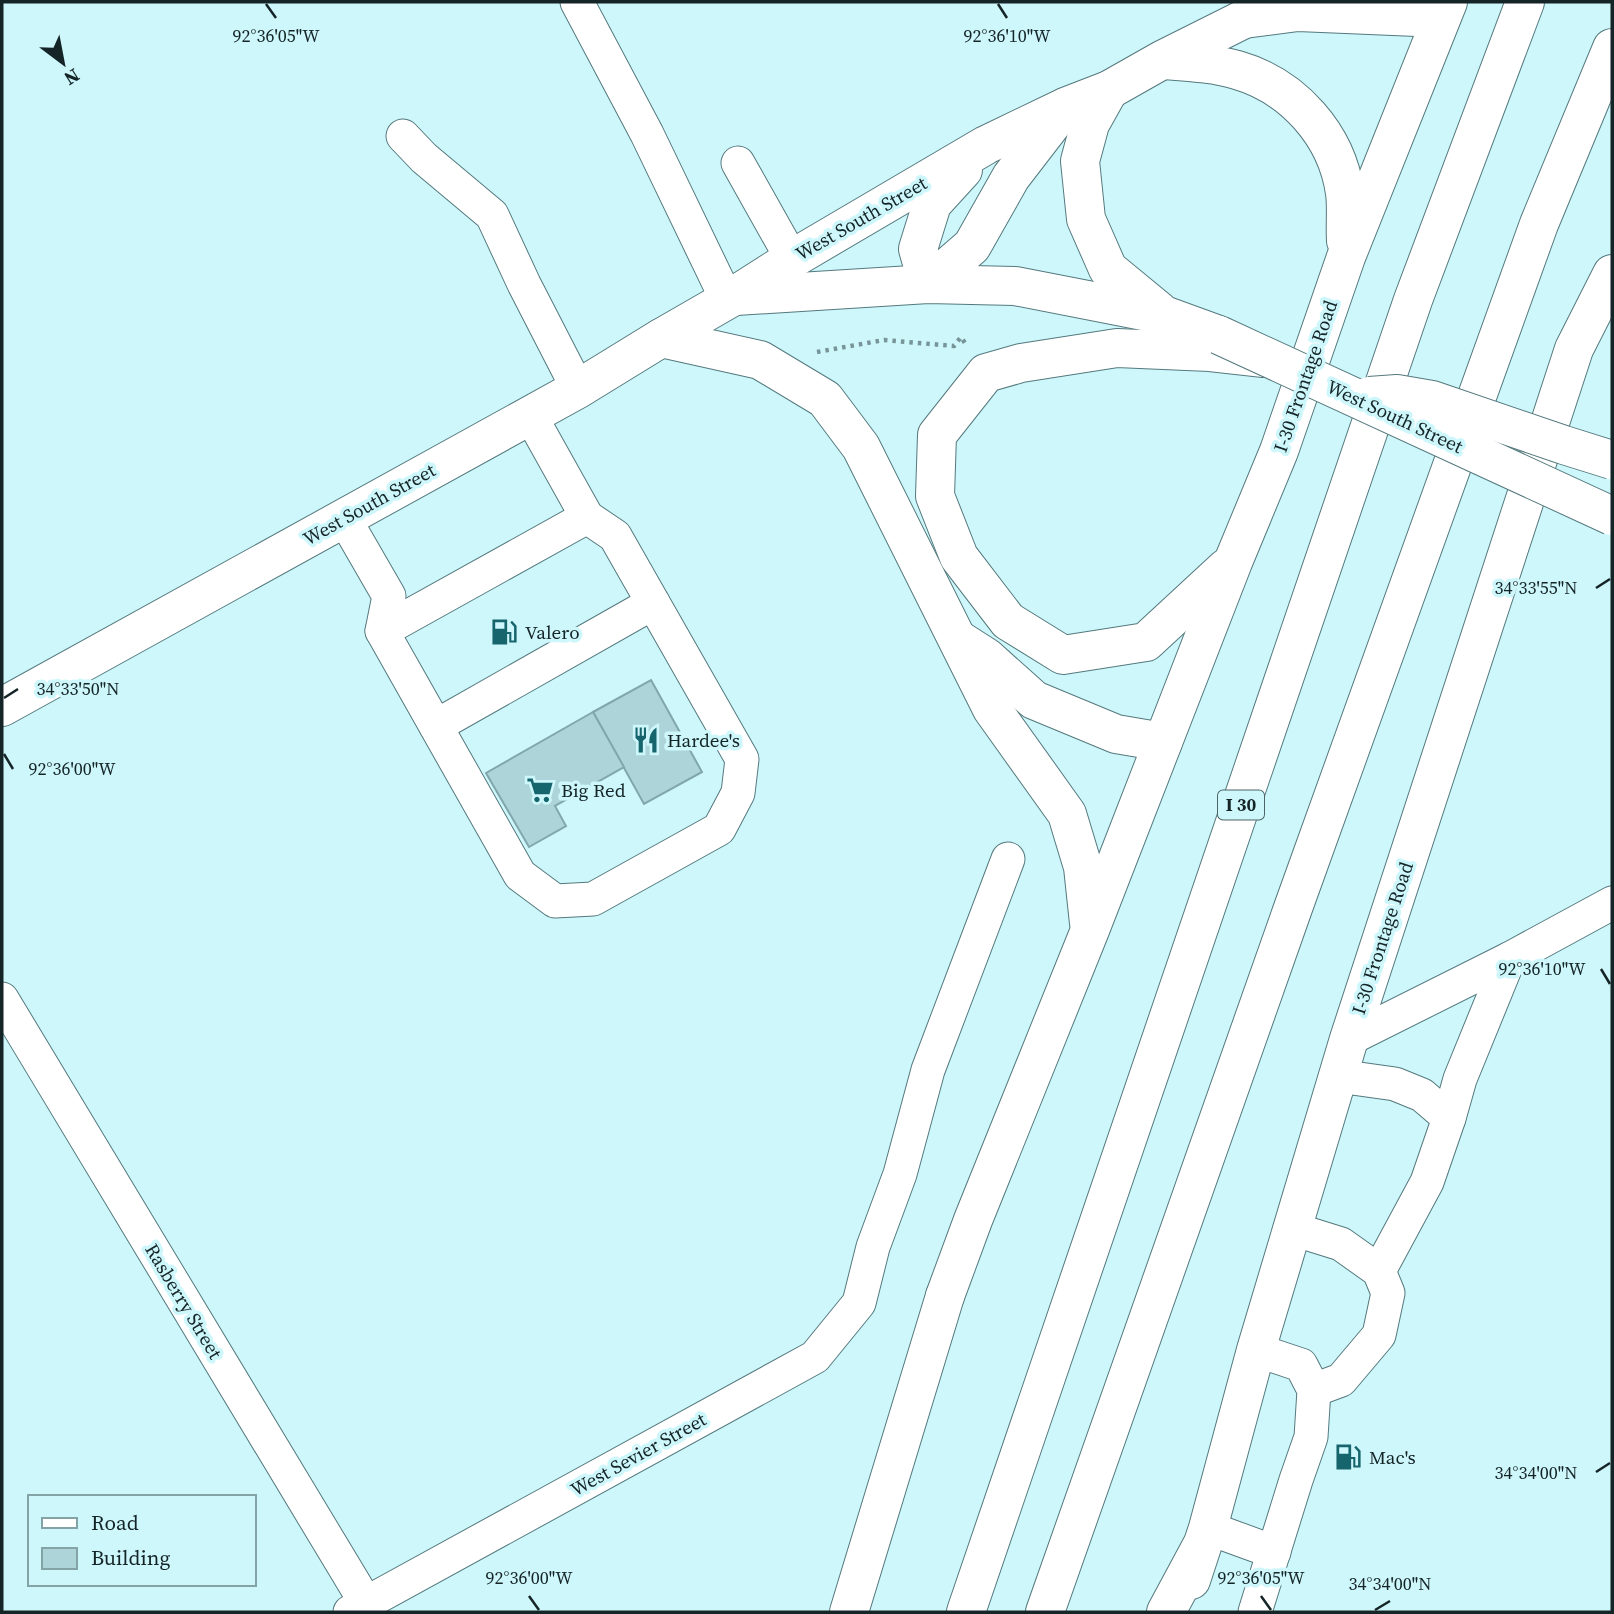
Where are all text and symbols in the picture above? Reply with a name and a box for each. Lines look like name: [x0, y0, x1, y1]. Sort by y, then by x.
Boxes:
text: 92°36'05"W: [233, 23, 320, 48]
text: 92°36'10"W: [964, 23, 1051, 48]
north arrow: [28, 28, 98, 98]
text: N: [59, 63, 85, 92]
street label: West South Street: [791, 169, 932, 266]
street label: I-30 Frontage Road: [1267, 296, 1343, 455]
street label: West South Street: [1323, 373, 1468, 459]
street label: West South Street: [298, 456, 441, 551]
text: 34°33'55"N: [1495, 575, 1577, 600]
fuel station icon: Valero: [489, 617, 519, 647]
place label: Valero: [525, 619, 580, 645]
text: 34°33'50"N: [37, 676, 119, 701]
restaurant icon: Hardee's: [631, 725, 661, 755]
place label: Hardee's: [667, 727, 740, 753]
text: 92°36'00"W: [29, 756, 116, 781]
supermarket icon: Big Red: [525, 775, 555, 805]
place label: Big Red: [561, 777, 626, 803]
road number: I 30: [1218, 790, 1264, 820]
street label: I-30 Frontage Road: [1345, 858, 1419, 1018]
text: 92°36'10"W: [1499, 956, 1586, 981]
street label: Rasberry Street: [139, 1238, 229, 1364]
street label: West Sevier Street: [566, 1406, 711, 1502]
fuel station icon: Mac's: [1333, 1442, 1363, 1472]
place label: Mac's: [1369, 1444, 1416, 1470]
text: 34°34'00"N: [1495, 1460, 1577, 1485]
legend: [28, 1495, 256, 1586]
text: Road: [91, 1508, 139, 1537]
text: Building: [91, 1543, 170, 1572]
text: 92°36'00"W: [486, 1565, 573, 1590]
text: 92°36'05"W: [1218, 1565, 1305, 1590]
text: 34°34'00"N: [1349, 1571, 1431, 1596]

